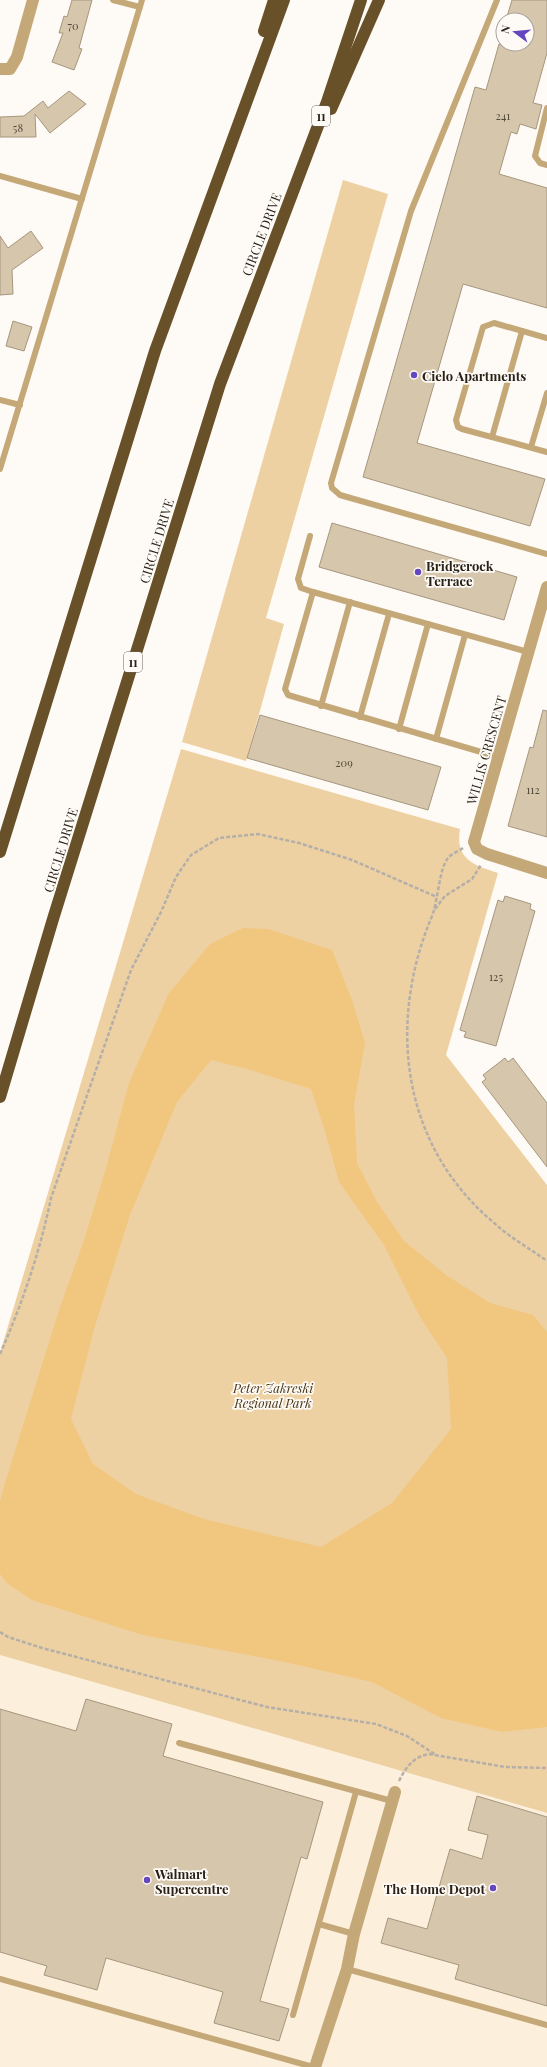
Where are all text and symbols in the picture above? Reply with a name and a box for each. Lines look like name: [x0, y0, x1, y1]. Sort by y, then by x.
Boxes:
north arrow: [495, 12, 535, 52]
house number: 70: [67, 18, 79, 33]
text: N: [497, 23, 513, 35]
road number: 11: [312, 106, 330, 126]
house number: 241: [496, 108, 510, 123]
house number: 58: [13, 120, 23, 135]
street label: CIRCLE DRIVE: [237, 190, 285, 278]
place label: Cielo Apartments: [422, 367, 526, 384]
marker: Cielo Apartments: [409, 370, 419, 380]
street label: CIRCLE DRIVE: [135, 496, 177, 585]
place label: Bridgerock Terrace: [426, 557, 494, 589]
marker: Bridgerock Terrace: [413, 567, 423, 577]
road number: 11: [124, 652, 142, 672]
street label: WILLIS CRESCENT: [462, 694, 510, 807]
house number: 209: [335, 755, 353, 770]
house number: 112: [526, 782, 540, 797]
street label: CIRCLE DRIVE: [39, 805, 81, 894]
house number: 125: [489, 969, 503, 984]
park label: Peter Zakreski Regional Park: [232, 1379, 314, 1411]
place label: Walmart Supercentre: [154, 1865, 229, 1897]
marker: Walmart Supercentre: [142, 1875, 152, 1885]
place label: The Home Depot: [384, 1880, 485, 1897]
marker: The Home Depot: [488, 1883, 498, 1893]

